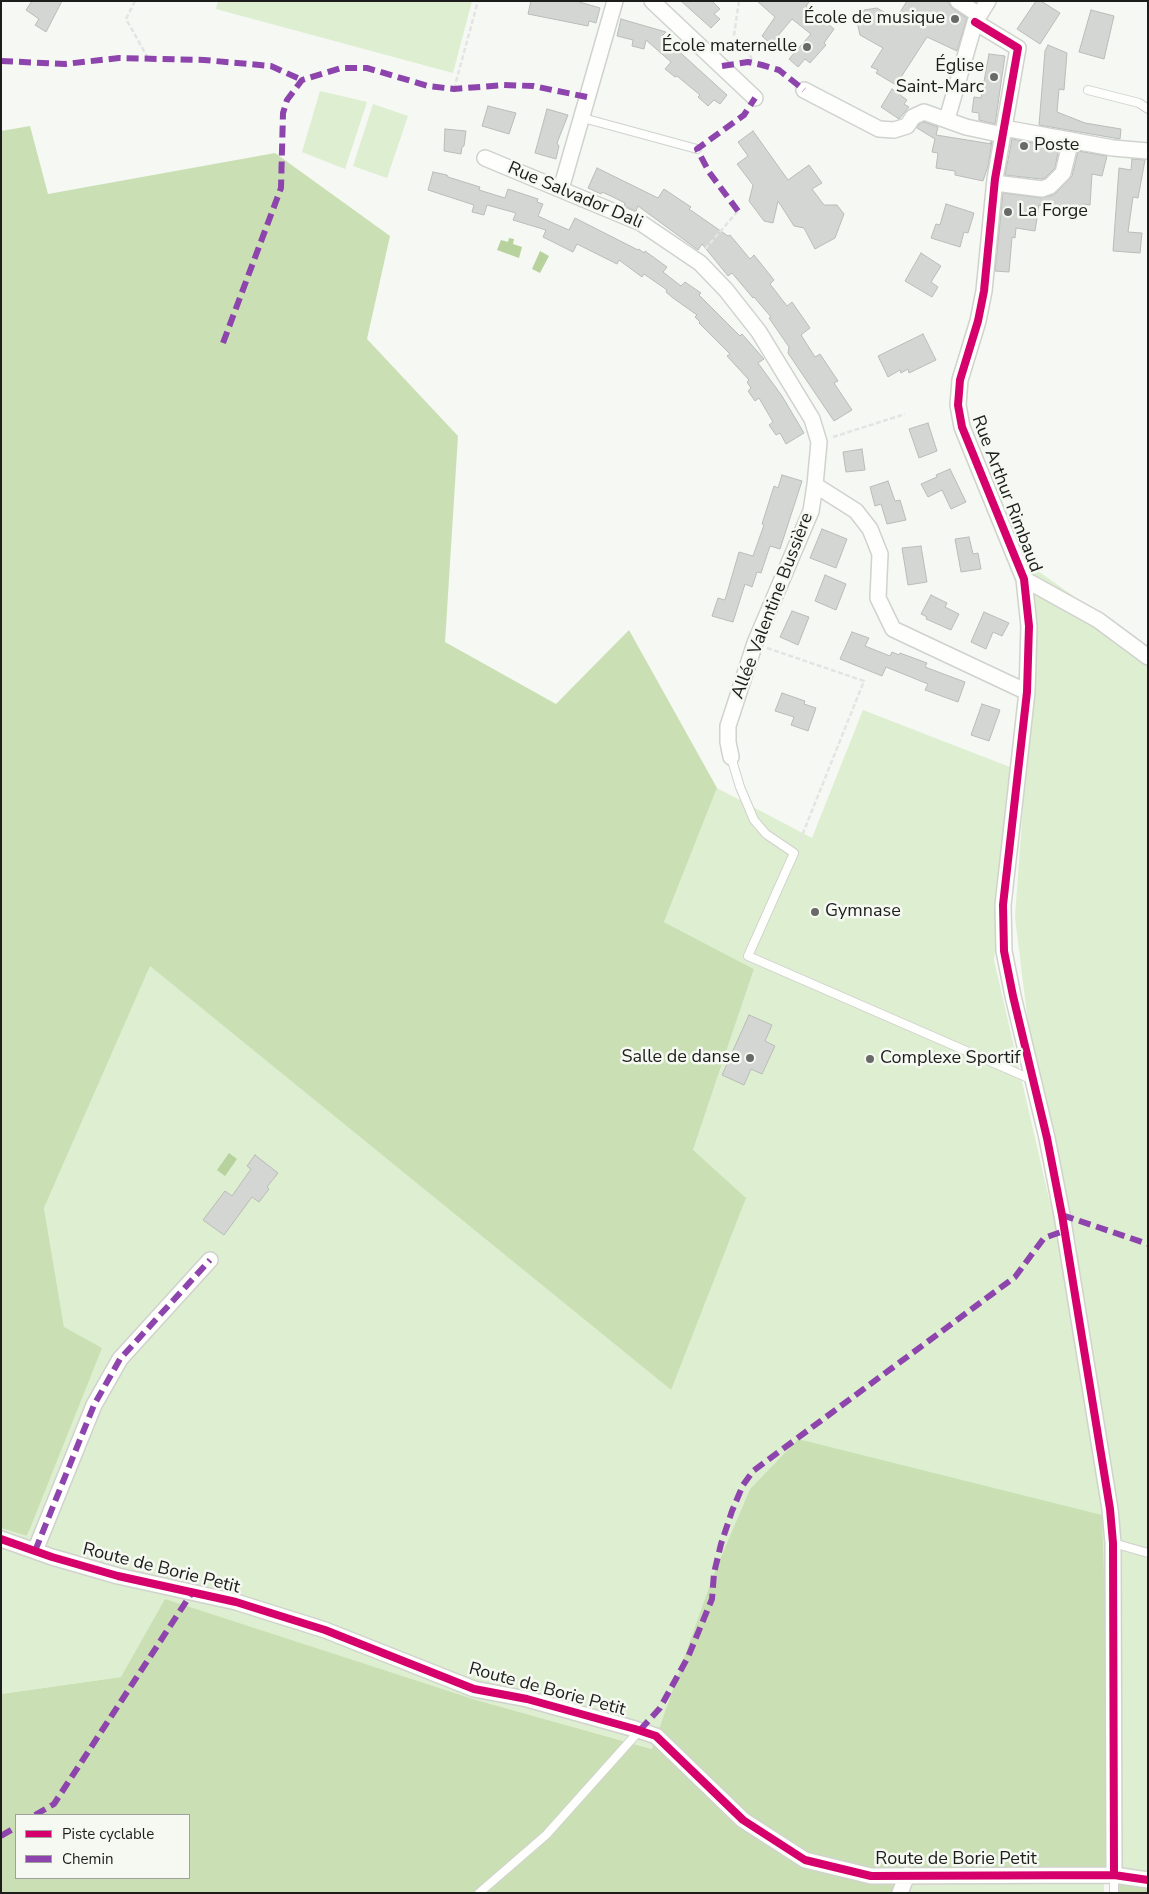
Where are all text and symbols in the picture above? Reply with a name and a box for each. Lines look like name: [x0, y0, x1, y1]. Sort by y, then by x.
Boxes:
place label: École de musique: [804, 8, 945, 30]
marker: École de musique: [949, 13, 961, 25]
place label: École maternelle: [662, 36, 797, 58]
marker: École maternelle: [801, 41, 813, 53]
place label: Église Saint-Marc: [896, 56, 984, 98]
marker: Église Saint-Marc: [988, 71, 1000, 83]
place label: Poste: [1034, 135, 1079, 157]
marker: Poste: [1018, 140, 1030, 152]
street label: Rue Salvador Dali: [504, 158, 646, 234]
place label: La Forge: [1018, 201, 1088, 223]
marker: La Forge: [1002, 206, 1014, 218]
street label: Rue Arthur Rimbaud: [966, 412, 1046, 576]
street label: Allée Valentine Bussière: [728, 510, 818, 702]
place label: Gymnase: [825, 901, 901, 923]
marker: Gymnase: [809, 906, 821, 918]
place label: Salle de danse: [621, 1047, 740, 1069]
place label: Complexe Sportif: [880, 1048, 1021, 1070]
marker: Salle de danse: [744, 1052, 756, 1064]
marker: Complexe Sportif: [864, 1053, 876, 1065]
street label: Route de Borie Petit: [80, 1539, 242, 1599]
street label: Route de Borie Petit: [466, 1659, 628, 1721]
legend: [15, 1814, 190, 1879]
text: Piste cyclable: [62, 1824, 154, 1844]
text: Chemin: [62, 1849, 113, 1869]
street label: Route de Borie Petit: [875, 1849, 1037, 1871]

